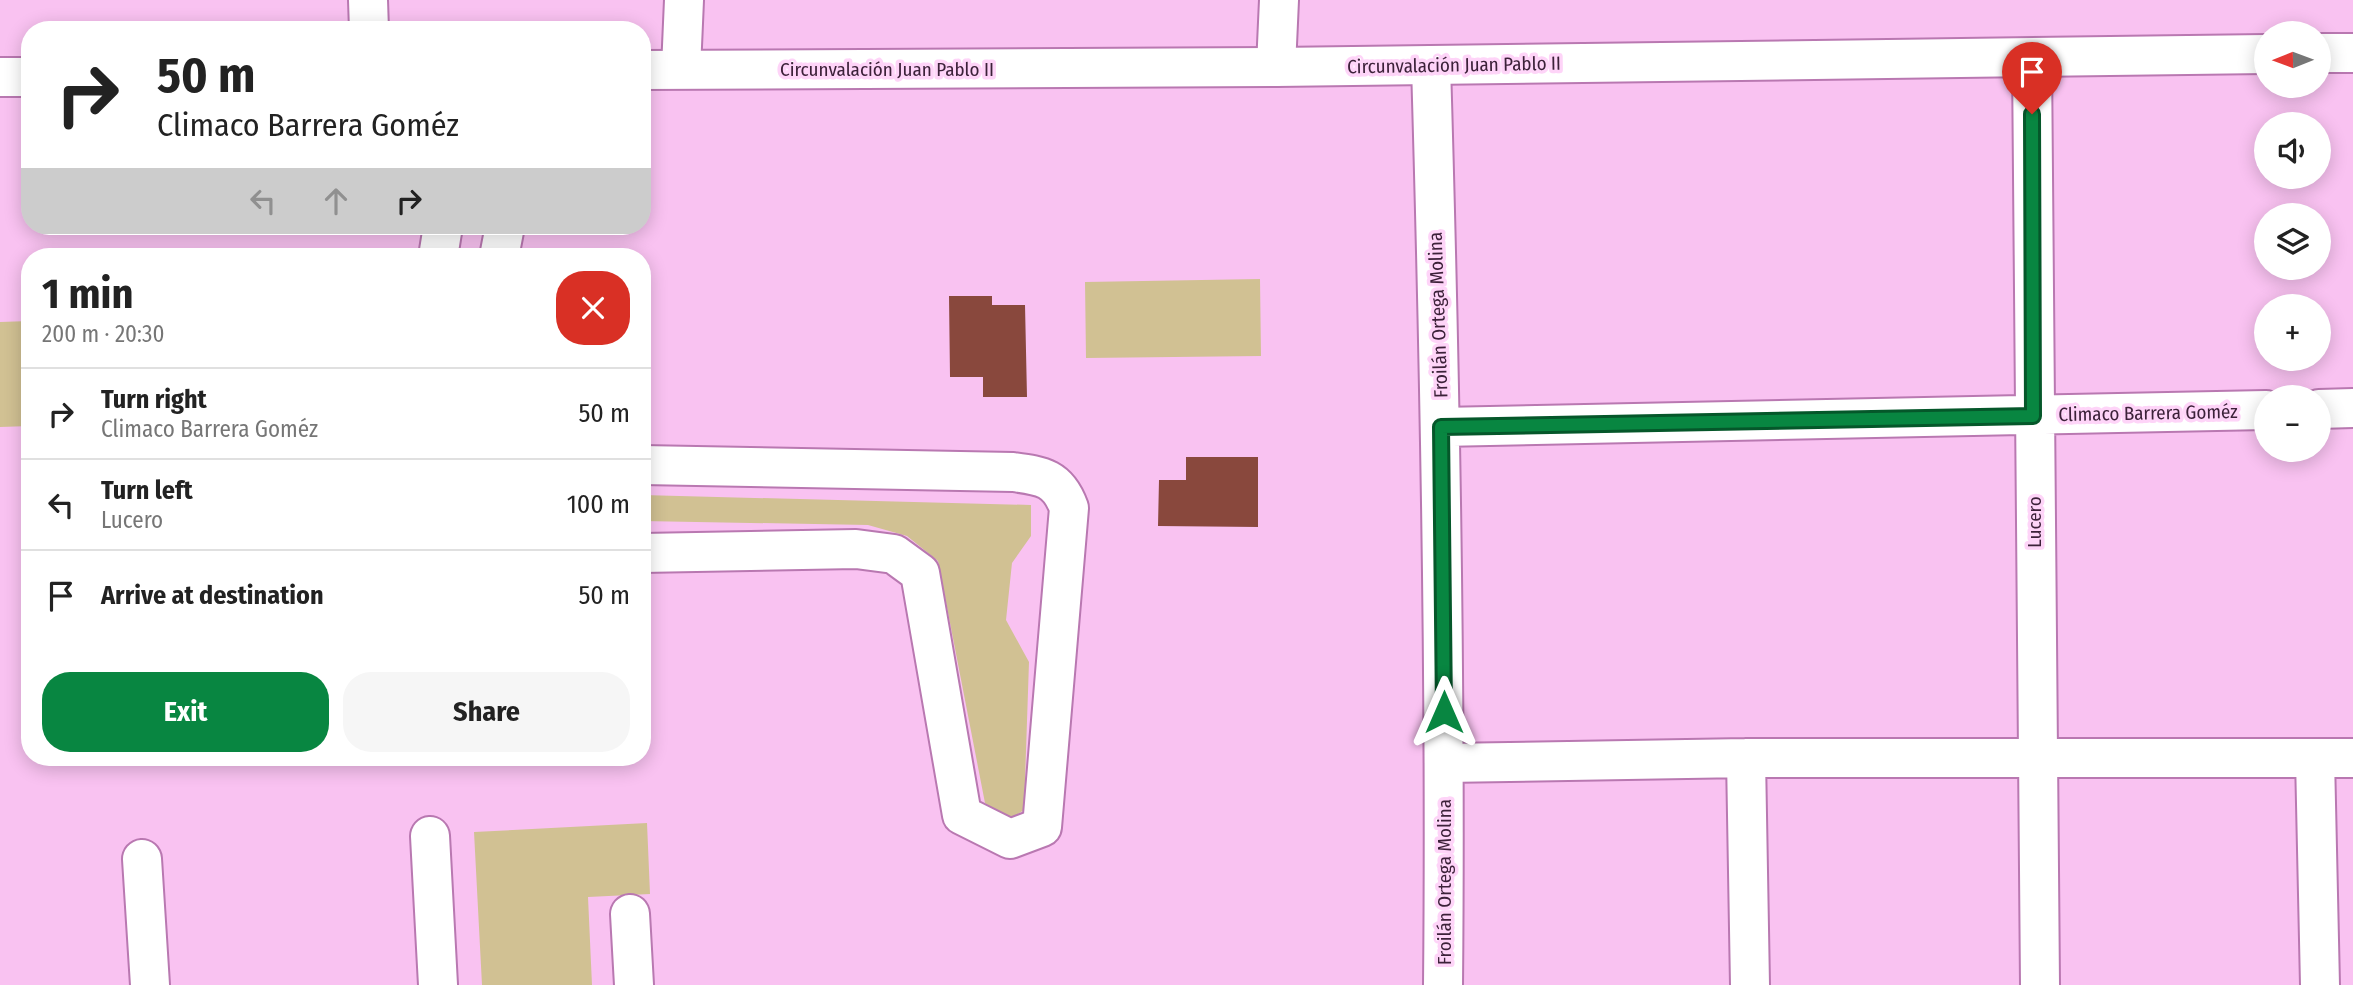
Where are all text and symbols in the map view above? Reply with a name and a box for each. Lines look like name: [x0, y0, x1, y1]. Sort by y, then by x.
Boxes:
north arrow: [2254, 21, 2331, 98]
map controls: [2254, 21, 2331, 462]
pin: [2002, 42, 2062, 114]
text: 50 m: [157, 46, 255, 105]
icon: right: [42, 49, 133, 140]
street label: Circunvalación Juan Pablo II: [1347, 52, 1561, 78]
icon: arrive: [2013, 53, 2051, 91]
street label: Circunvalación Juan Pablo II: [780, 58, 994, 81]
text: Climaco Barrera Goméz: [157, 106, 459, 144]
button: sound: [2254, 112, 2331, 189]
icon: left: [244, 182, 282, 220]
icon: ahead: [317, 182, 355, 220]
icon: right: [390, 182, 428, 220]
button: layers: [2254, 203, 2331, 280]
street label: Froilán Ortega Molina: [1424, 232, 1452, 398]
text: 1 min: [42, 269, 133, 319]
button: close: [556, 271, 630, 345]
button: +: [2254, 294, 2331, 371]
text: 200 m · 20:30: [42, 320, 164, 348]
text: Turn right: [101, 384, 207, 415]
button: −: [2254, 385, 2331, 462]
icon: right: [42, 395, 80, 433]
text: 50 m: [578, 398, 630, 429]
street label: Climaco Barrera Goméz: [2058, 400, 2238, 426]
text: Climaco Barrera Goméz: [101, 415, 318, 443]
text: Turn left: [101, 475, 193, 506]
icon: left: [42, 486, 80, 524]
text: 100 m: [567, 489, 630, 520]
street label: Lucero: [2023, 496, 2046, 548]
text: Lucero: [101, 506, 163, 534]
icon: arrive: [42, 577, 80, 615]
text: Arrive at destination: [101, 580, 324, 611]
text: 50 m: [578, 580, 630, 611]
button: Exit: [42, 672, 329, 752]
button: Share: [343, 672, 630, 752]
position arrow: [1407, 675, 1481, 749]
street label: Froilán Ortega Molina: [1433, 799, 1456, 965]

